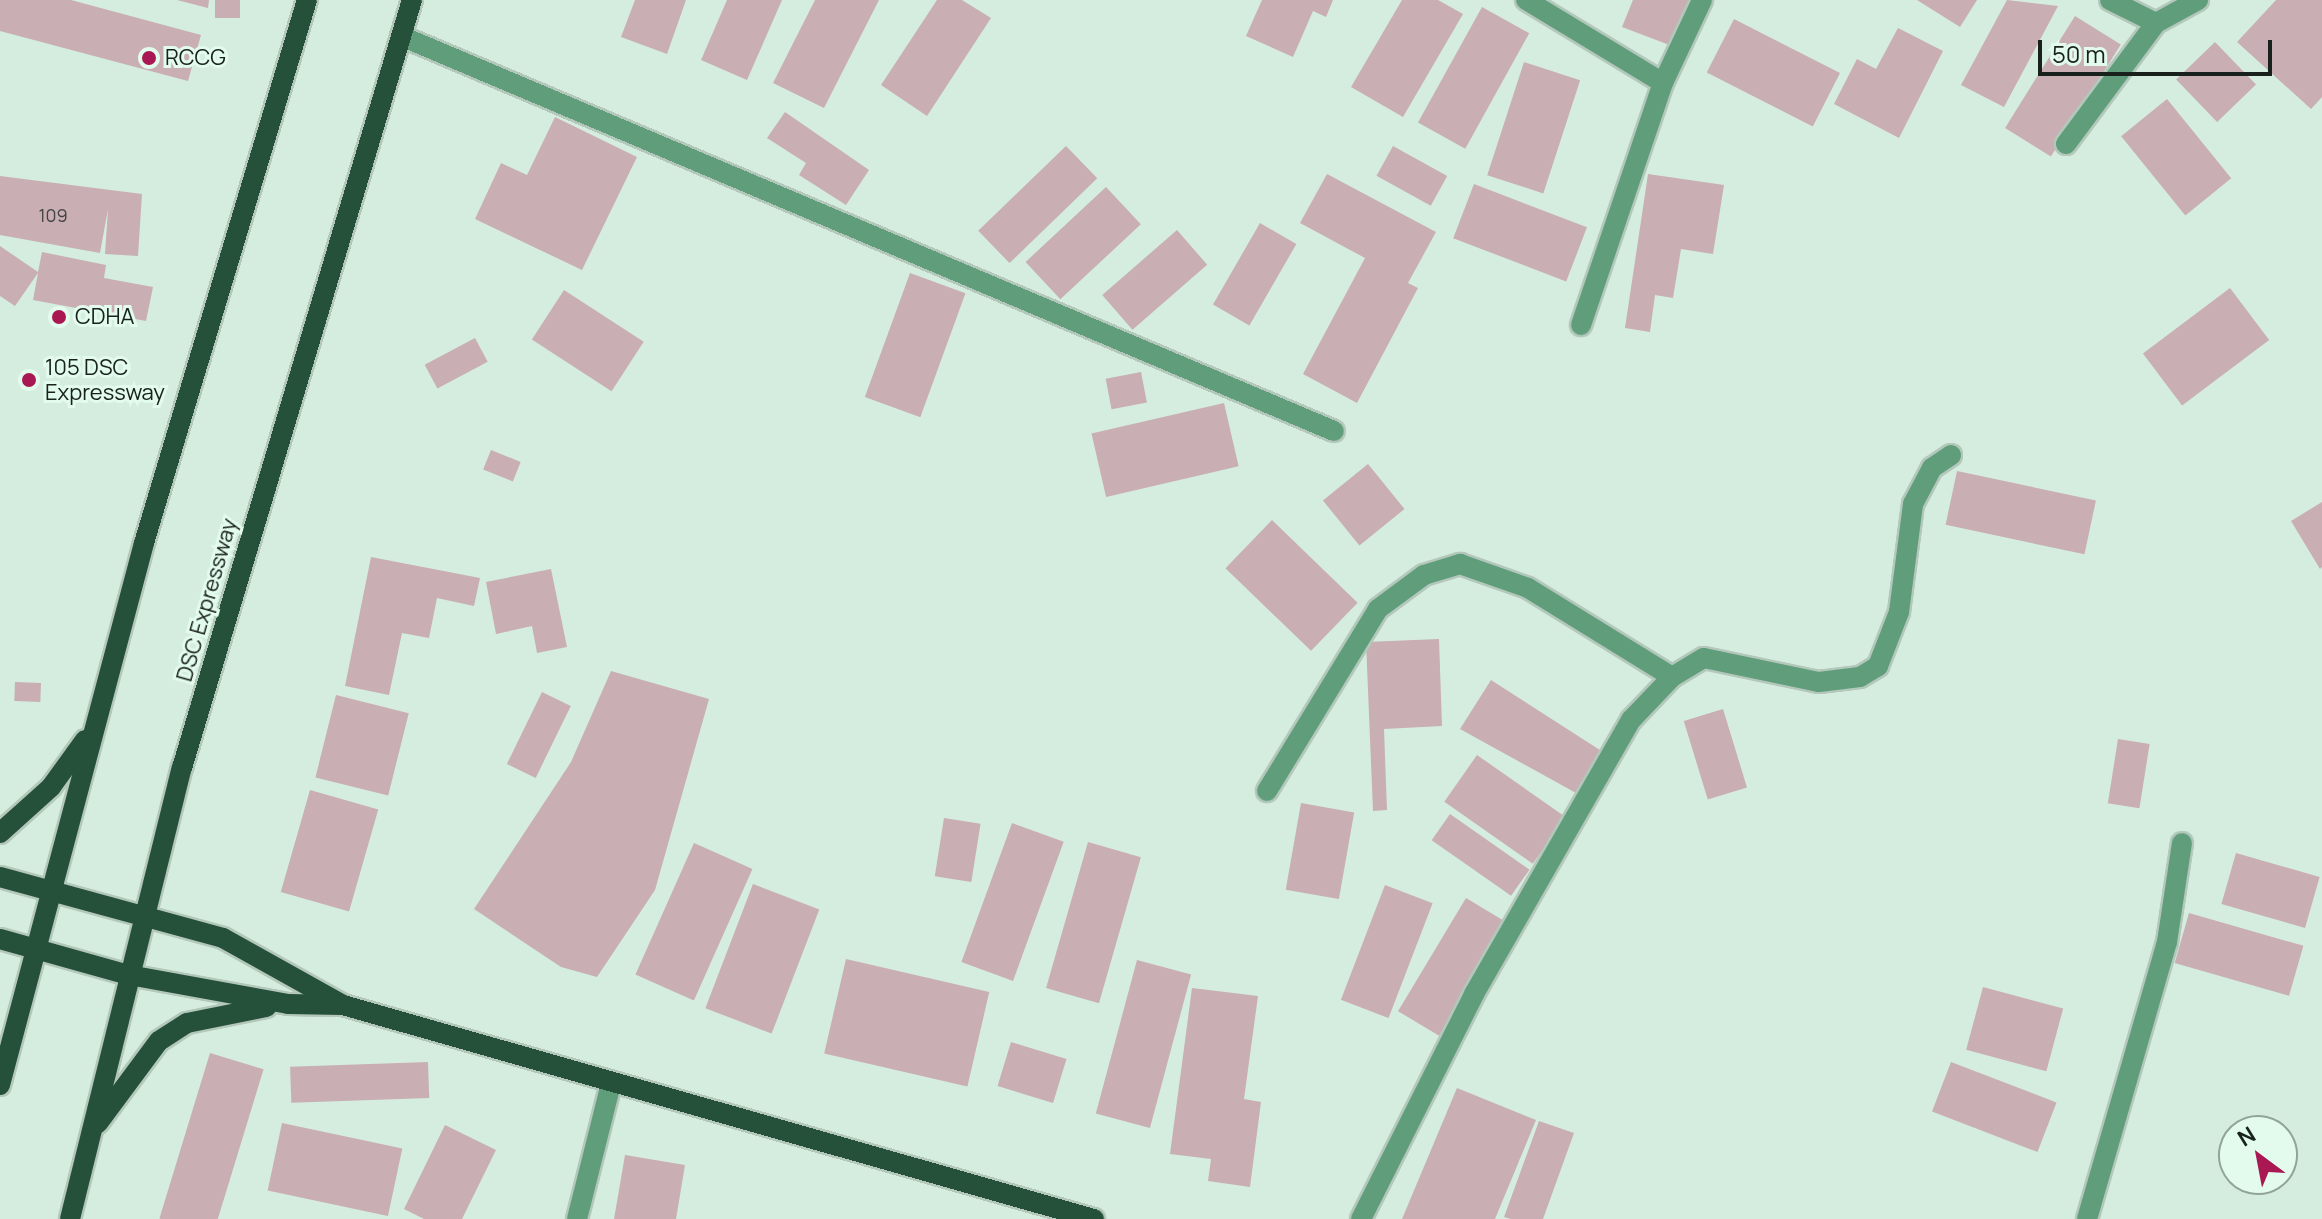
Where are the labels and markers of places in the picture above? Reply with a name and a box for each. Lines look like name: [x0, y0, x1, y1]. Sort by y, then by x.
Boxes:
place label: RCCG: [165, 45, 226, 71]
marker: RCCG: [140, 49, 158, 67]
place label: CDHA: [75, 304, 135, 330]
marker: CDHA: [50, 308, 68, 326]
place label: 105 DSC Expressway: [45, 354, 165, 406]
marker: 105 DSC Expressway: [20, 371, 38, 389]

